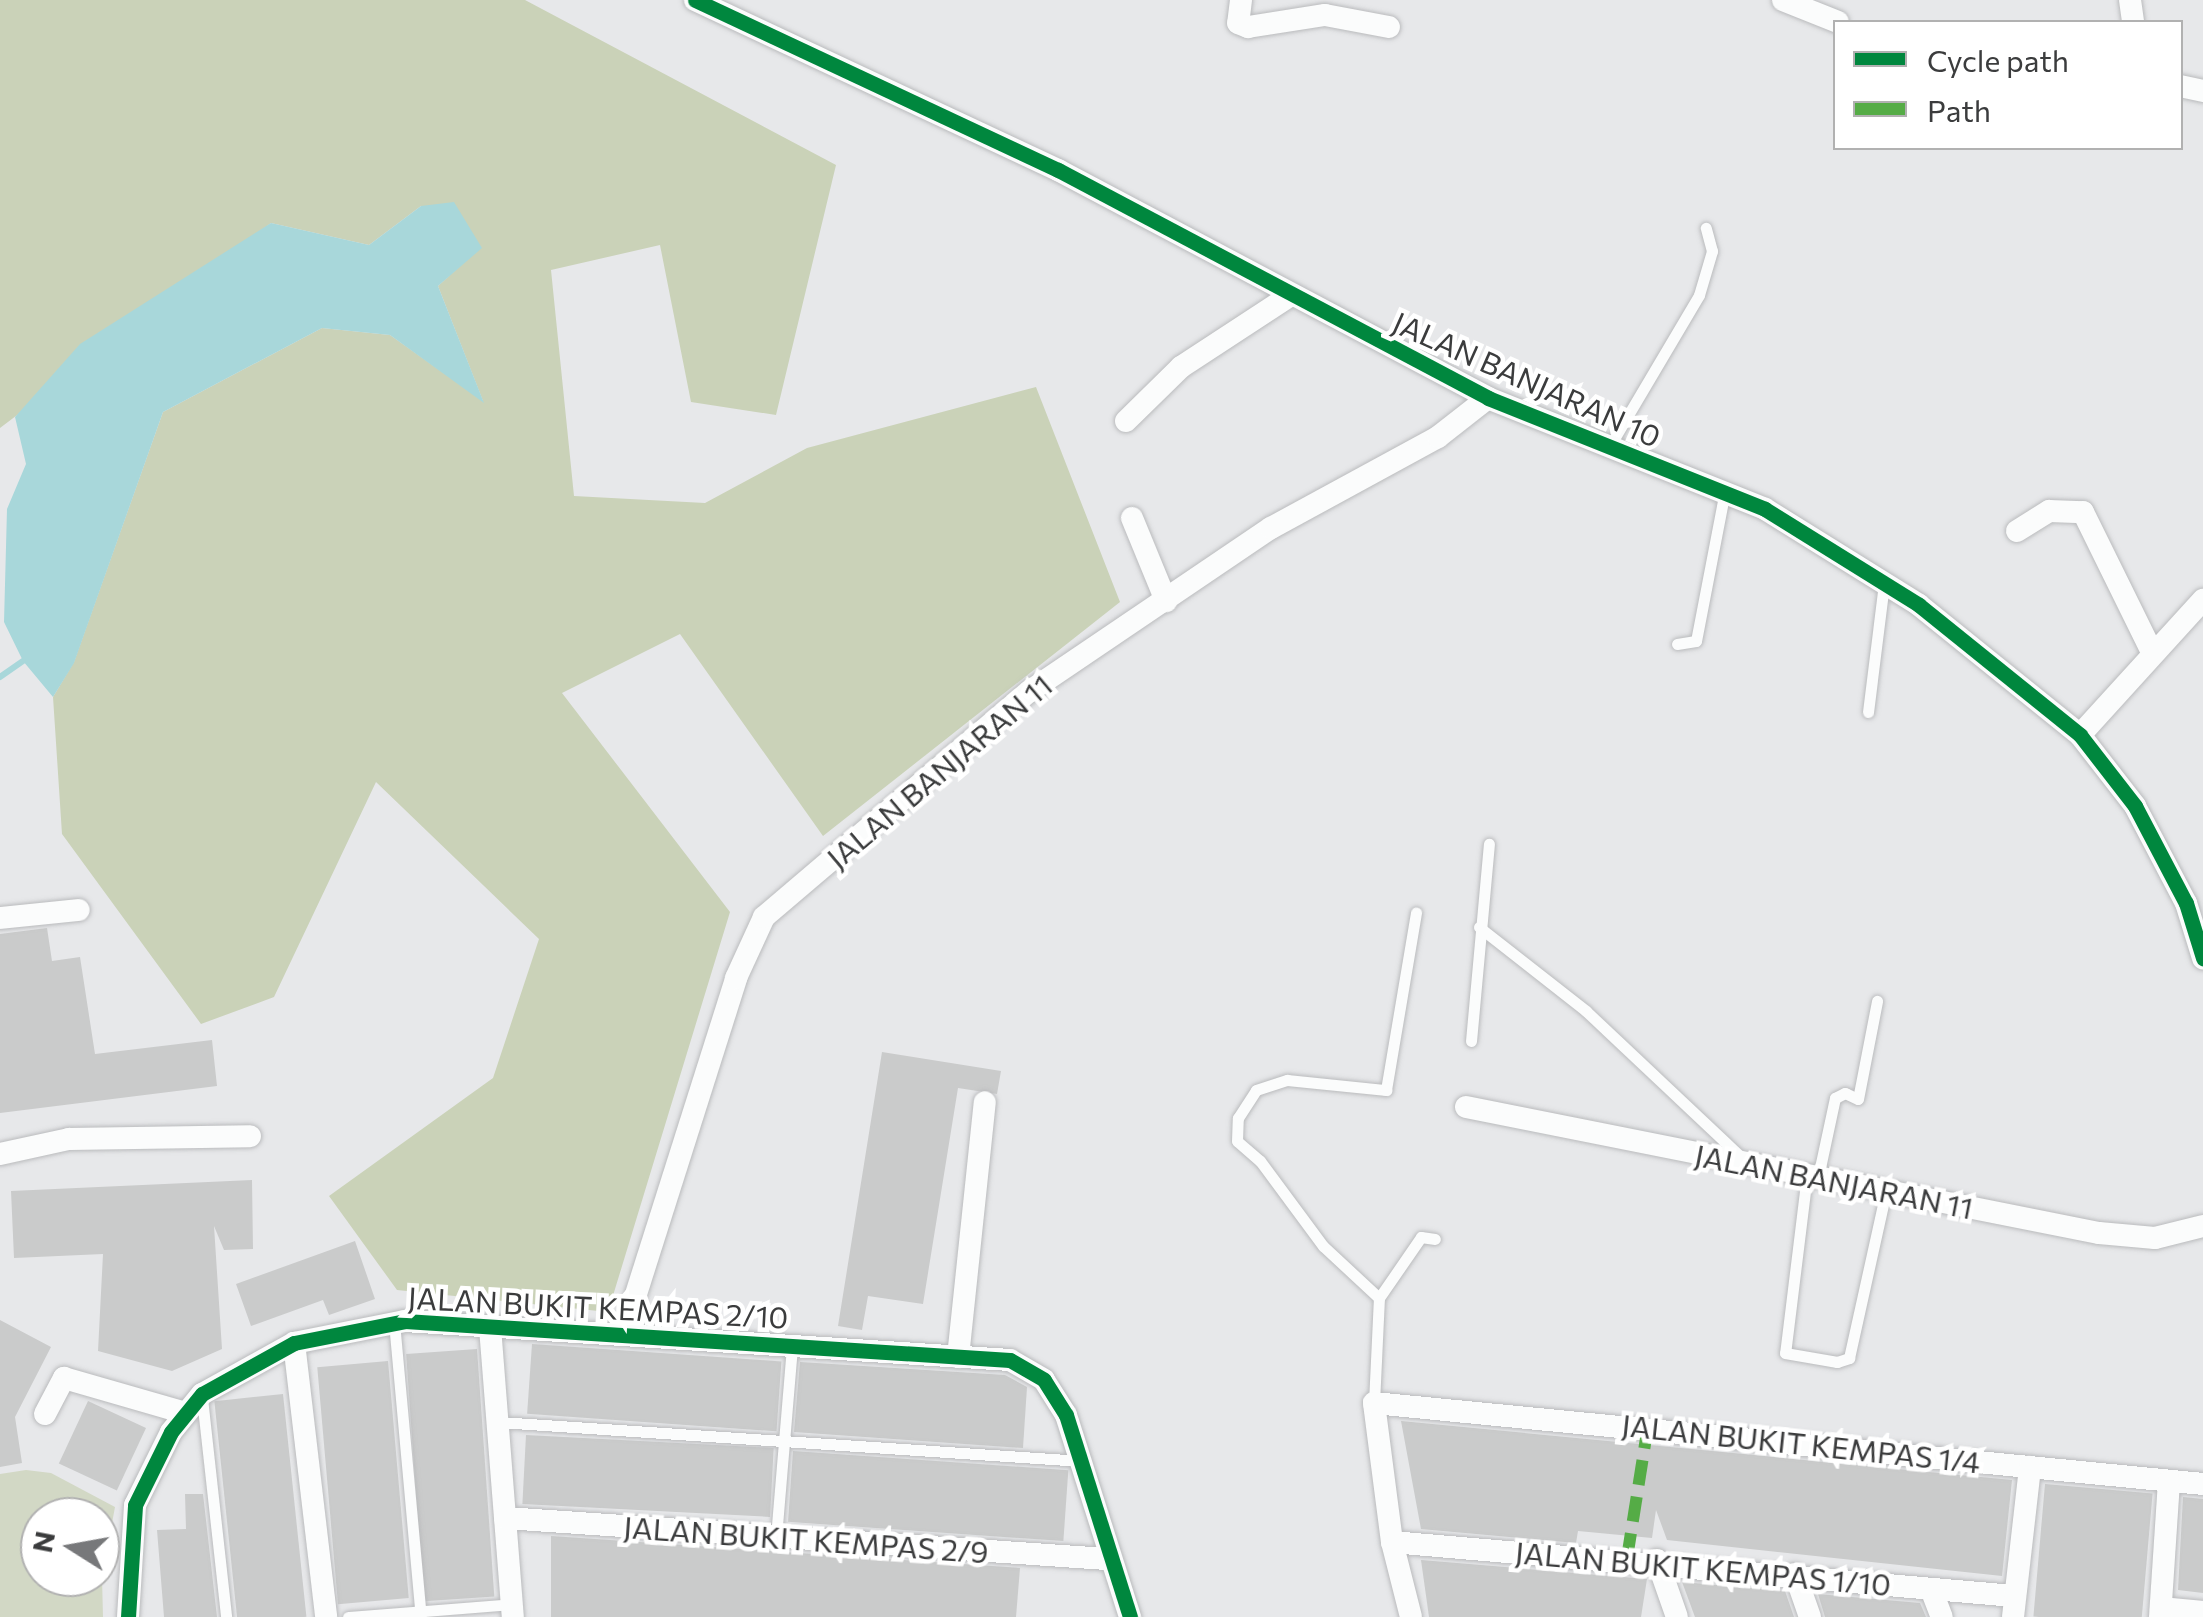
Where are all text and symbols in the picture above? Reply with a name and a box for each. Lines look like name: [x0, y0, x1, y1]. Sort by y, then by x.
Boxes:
legend: [1833, 20, 2183, 150]
text: Cycle path: [1927, 41, 2069, 78]
text: Path: [1927, 91, 1991, 128]
street label: JALAN BANJARAN 10: [1388, 304, 1666, 454]
street label: JALAN BANJARAN 11: [819, 666, 1059, 876]
street label: JALAN BANJARAN 11: [1692, 1136, 1976, 1226]
street label: JALAN BUKIT KEMPAS 2/10: [407, 1279, 789, 1335]
street label: JALAN BUKIT KEMPAS 1/4: [1620, 1406, 1982, 1480]
north arrow: [20, 1497, 120, 1597]
street label: JALAN BUKIT KEMPAS 2/9: [622, 1508, 990, 1570]
text: N: [24, 1528, 61, 1555]
street label: JALAN BUKIT KEMPAS 1/10: [1514, 1534, 1892, 1602]

